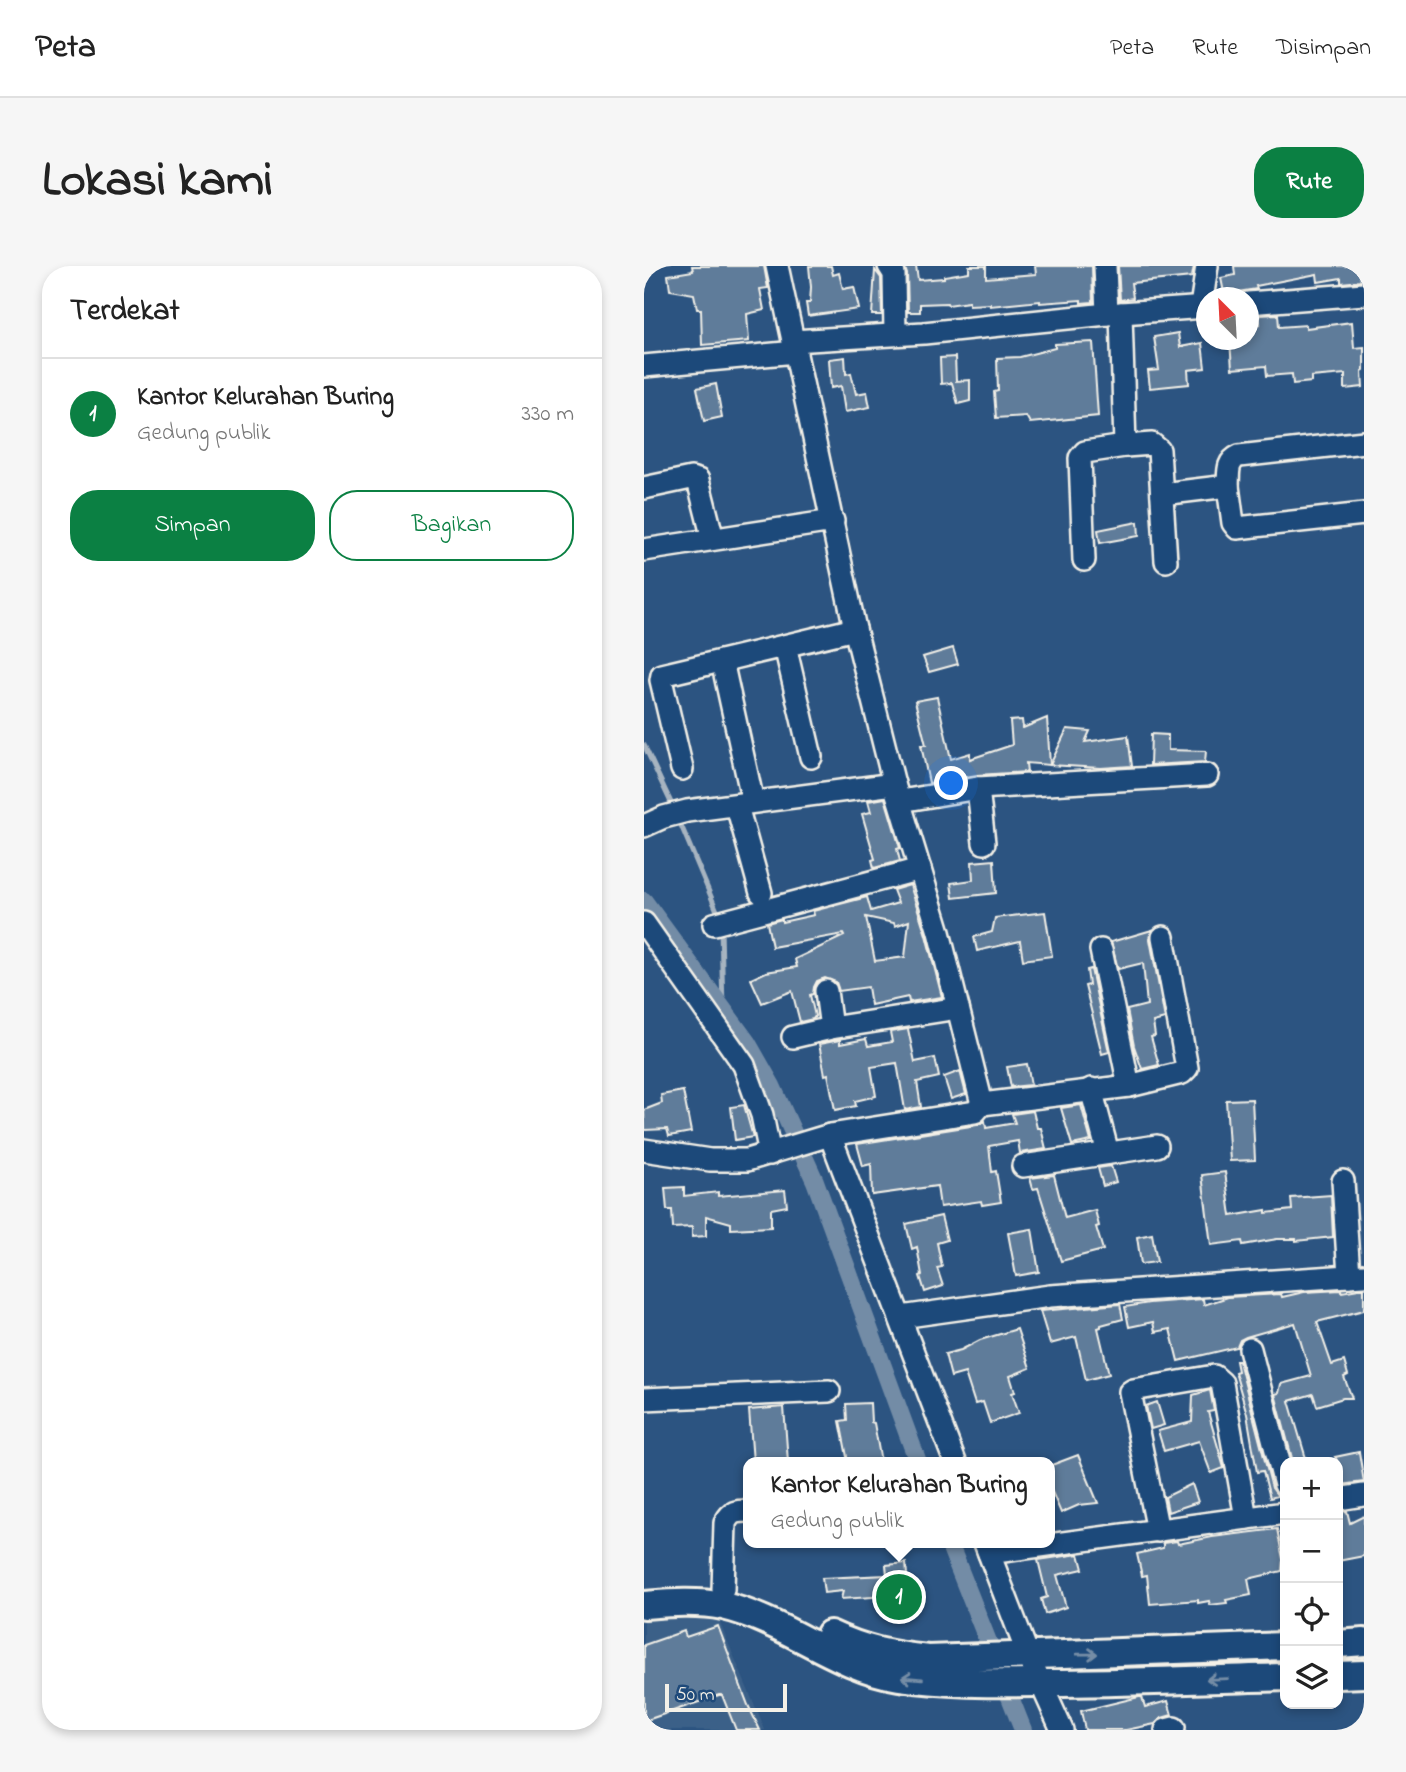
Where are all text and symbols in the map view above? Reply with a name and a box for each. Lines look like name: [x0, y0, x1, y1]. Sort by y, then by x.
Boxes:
text: Peta: [35, 24, 96, 72]
text: Peta: [1110, 31, 1154, 66]
text: Rute: [1192, 31, 1238, 66]
text: Disimpan: [1276, 31, 1371, 66]
text: Lokasi kami: [42, 146, 273, 218]
button: Rute: [1254, 147, 1364, 218]
north arrow: [1196, 287, 1259, 350]
text: Terdekat: [70, 290, 180, 334]
text: Kantor Kelurahan Buring: [137, 379, 394, 417]
text: 1: [89, 398, 97, 431]
text: 330 m: [521, 398, 574, 431]
text: Gedung publik: [137, 417, 270, 450]
button: Simpan: [70, 490, 315, 561]
button: Bagikan: [329, 490, 574, 561]
your location: [934, 766, 968, 800]
popup: [743, 1457, 1055, 1548]
map controls: [1280, 1457, 1343, 1709]
button: +: [1280, 1457, 1343, 1520]
text: Kantor Kelurahan Buring: [770, 1467, 1028, 1505]
text: Gedung publik: [770, 1505, 904, 1538]
button: −: [1280, 1520, 1343, 1583]
pin: 1: [876, 1571, 922, 1623]
button: locate: [1280, 1583, 1343, 1646]
button: layers: [1280, 1646, 1343, 1709]
one-way arrow: [1075, 1647, 1098, 1661]
one-way arrow: [901, 1671, 923, 1684]
one-way arrow: [1206, 1673, 1229, 1686]
scale bar: [665, 1681, 788, 1713]
text: 50 m: [676, 1682, 715, 1709]

